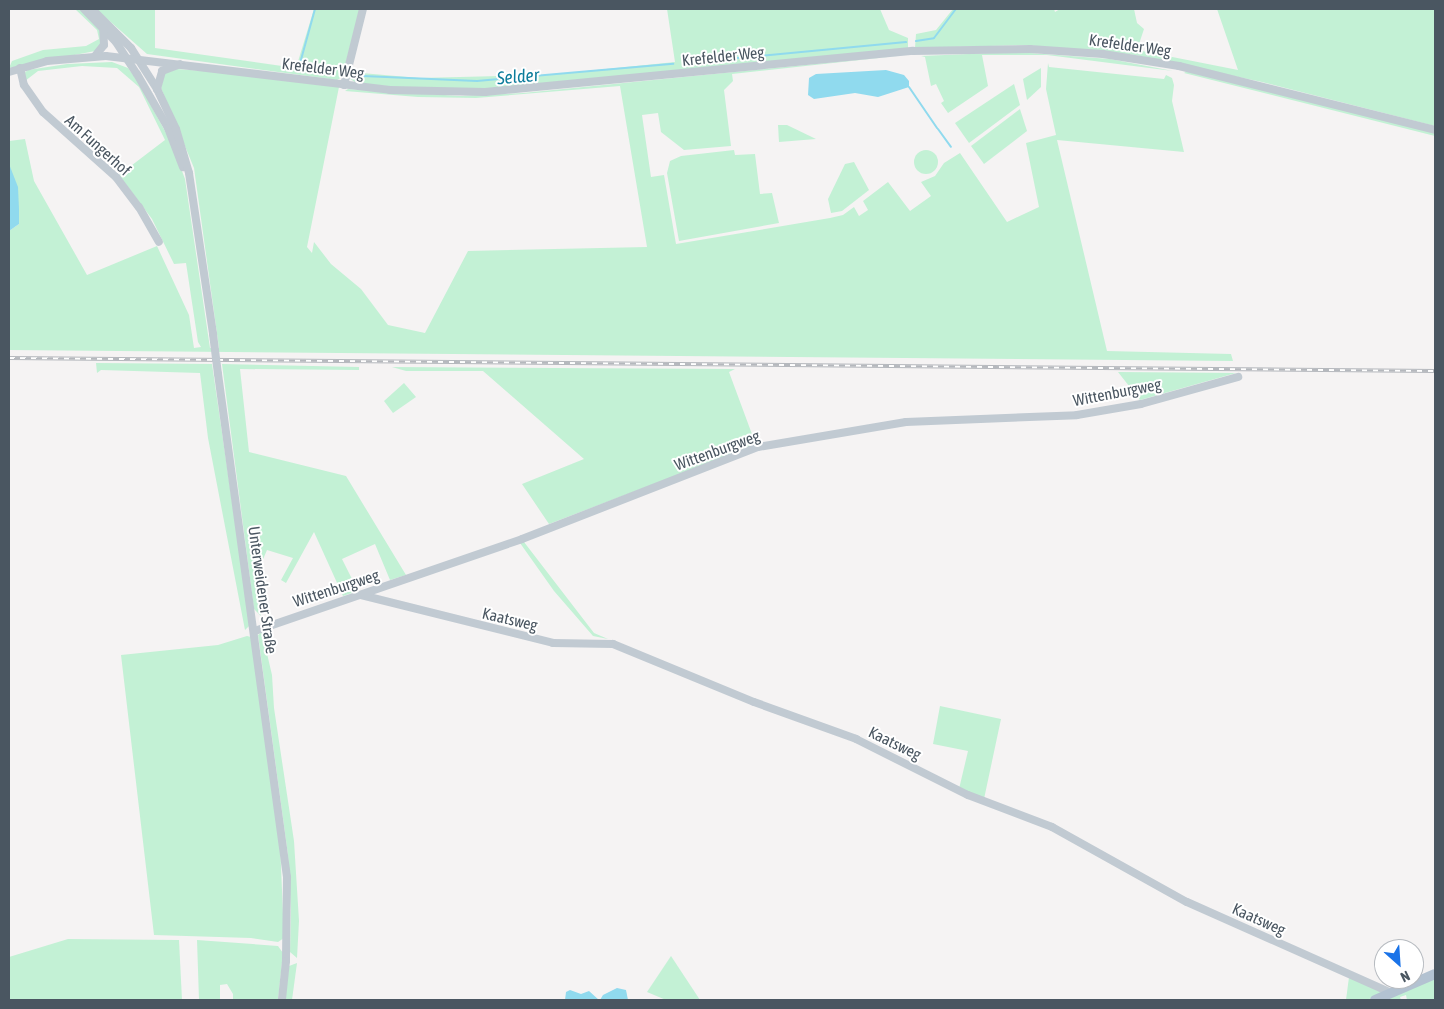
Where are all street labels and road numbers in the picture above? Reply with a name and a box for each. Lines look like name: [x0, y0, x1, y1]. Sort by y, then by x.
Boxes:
street label: Krefelder Weg: [1088, 30, 1172, 60]
street label: Krefelder Weg: [681, 42, 765, 70]
street label: Krefelder Weg: [281, 53, 365, 83]
street label: Am Fungerhof: [61, 111, 135, 179]
street label: Wittenburgweg: [1071, 374, 1163, 410]
street label: Wittenburgweg: [672, 426, 762, 474]
street label: Unterweidener Straße: [245, 525, 281, 655]
street label: Wittenburgweg: [291, 565, 381, 611]
street label: Kaatsweg: [480, 603, 540, 635]
street label: Kaatsweg: [866, 722, 924, 764]
street label: Kaatsweg: [1229, 899, 1289, 939]

